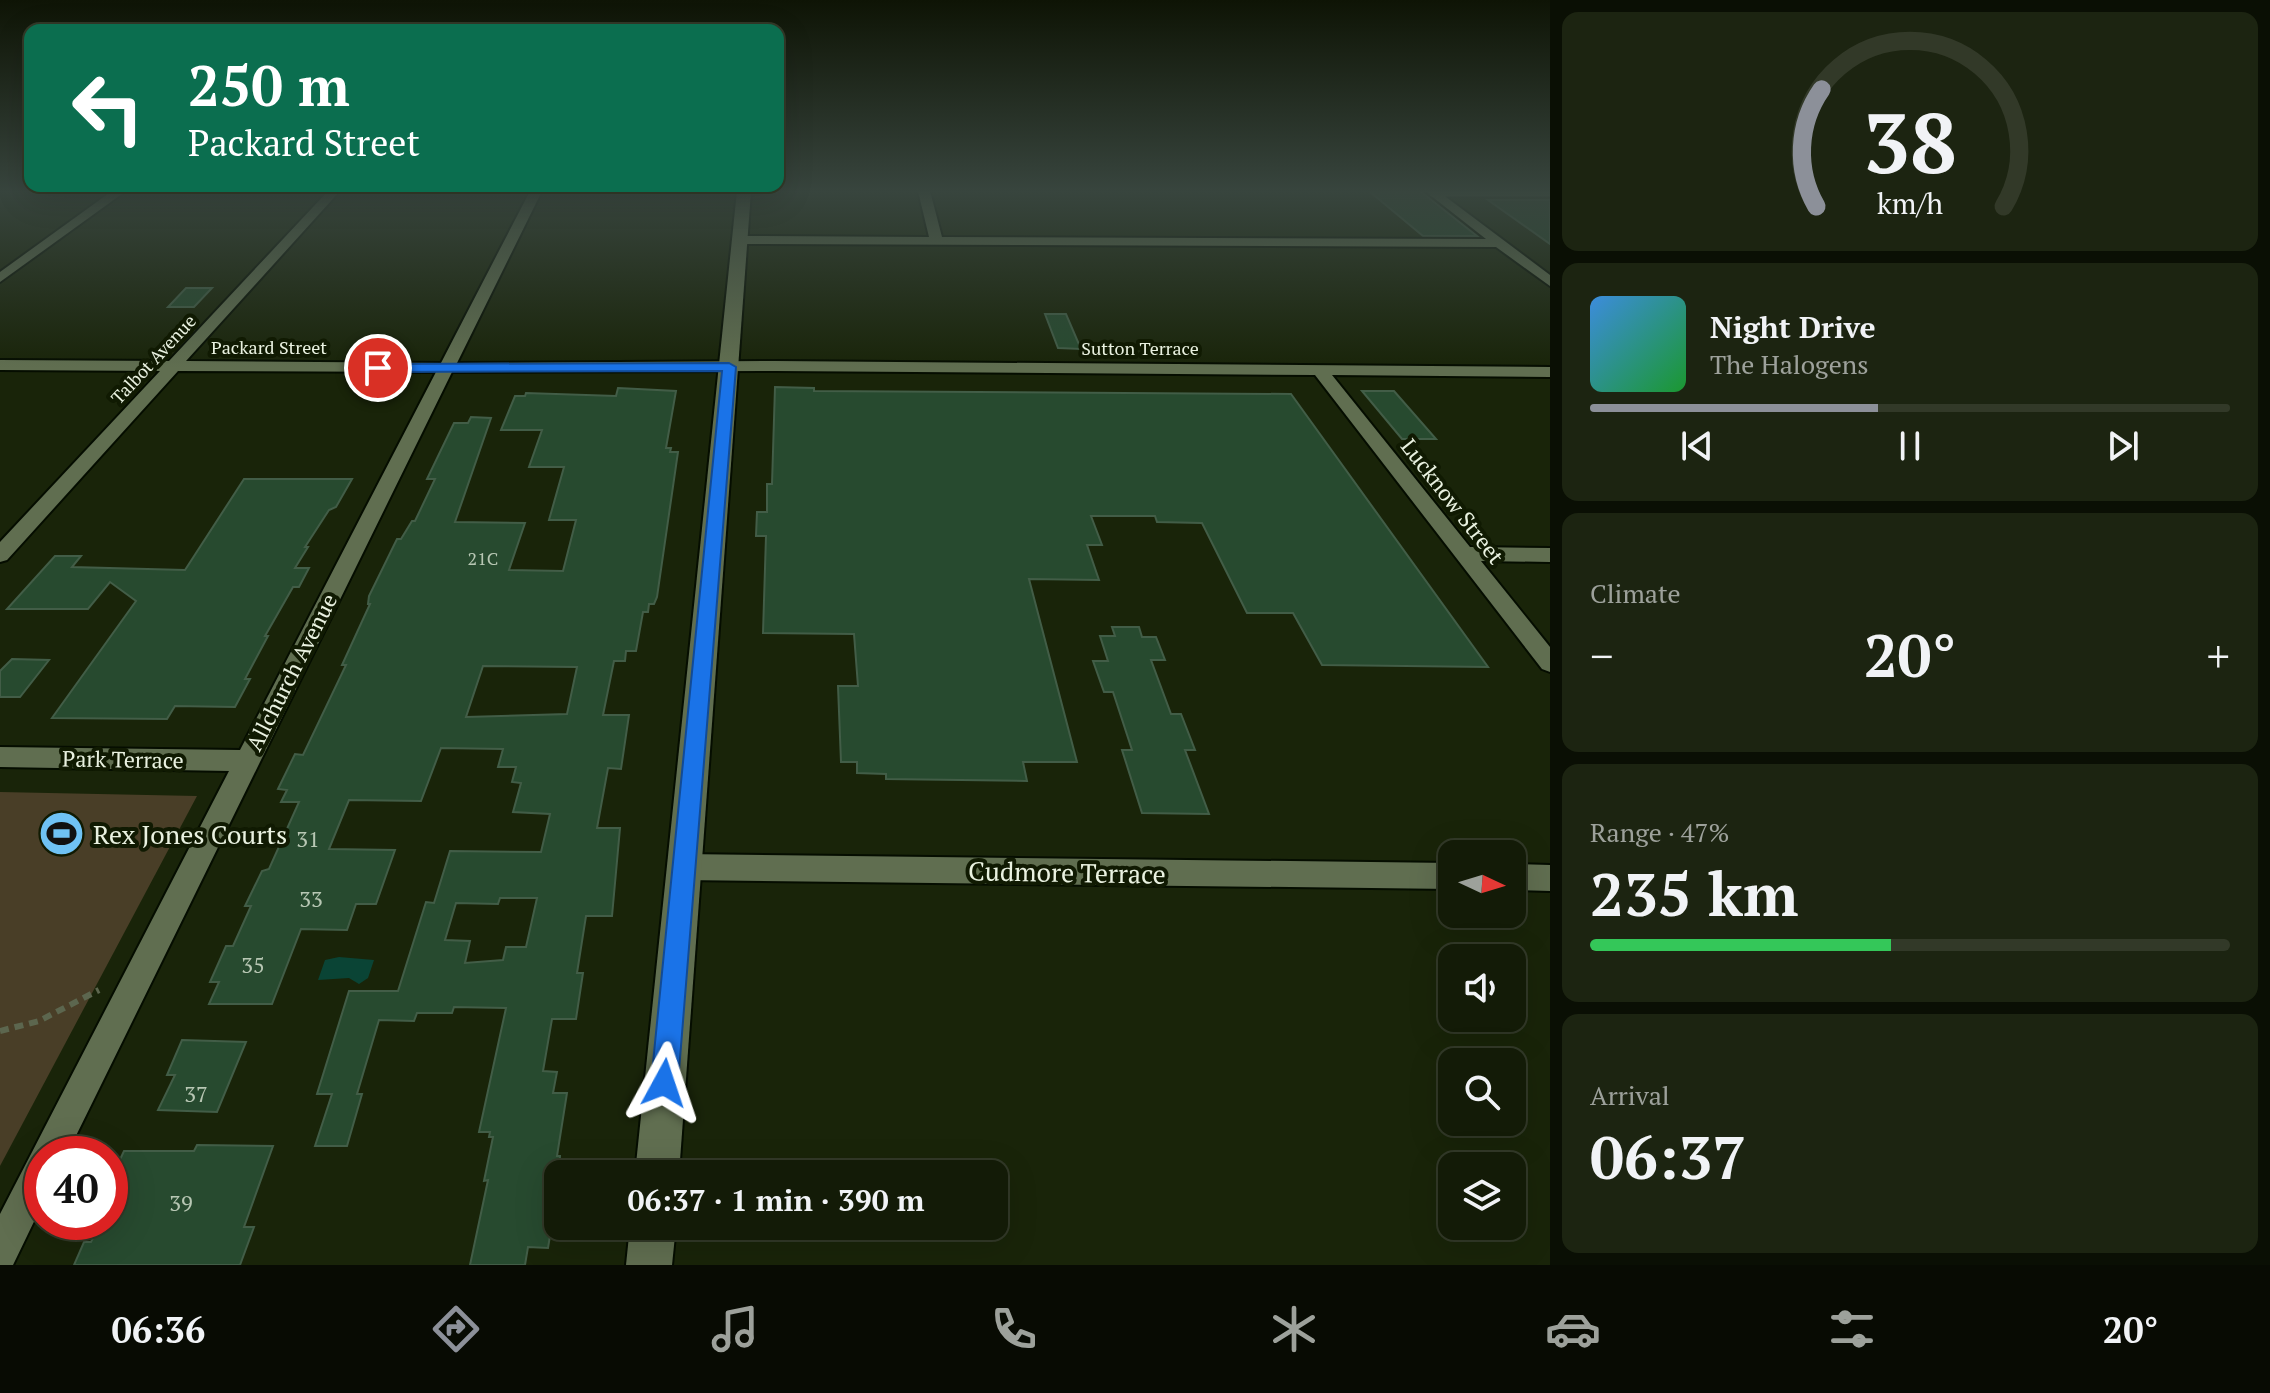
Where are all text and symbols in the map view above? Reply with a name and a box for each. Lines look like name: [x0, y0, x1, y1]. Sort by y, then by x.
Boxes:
text: 250 m: [188, 48, 350, 122]
icon: left: [56, 56, 160, 160]
text: 38: [1863, 87, 1957, 197]
text: Packard Street: [188, 119, 420, 166]
text: km/h: [1877, 184, 1943, 222]
text: Night Drive: [1710, 307, 1876, 347]
street label: Talbot Avenue: [105, 309, 201, 409]
pin: [344, 334, 412, 402]
street label: Packard Street: [211, 335, 327, 359]
street label: Sutton Terrace: [1081, 336, 1199, 360]
icon: arrive: [356, 346, 400, 390]
text: The Halogens: [1710, 347, 1868, 381]
icon: previous: [1675, 424, 1719, 468]
icon: pause: [1888, 424, 1932, 468]
icon: next: [2101, 424, 2145, 468]
street label: Lucknow Street: [1395, 432, 1511, 570]
house number: 21C: [468, 546, 498, 570]
text: Climate: [1590, 576, 1681, 610]
street label: Allchurch Avenue: [239, 589, 343, 755]
text: 20°: [1864, 615, 1956, 694]
text: −: [1590, 626, 1613, 685]
text: +: [2207, 626, 2230, 685]
street label: Park Terrace: [62, 743, 184, 775]
sports icon: Rex Jones Courts: [38, 810, 86, 858]
text: Range · 47%: [1590, 815, 1729, 849]
place label: Rex Jones Courts: [93, 817, 287, 851]
house number: 31: [296, 824, 320, 853]
north arrow: [1438, 840, 1526, 928]
map controls: [1438, 840, 1526, 1240]
street label: Cudmore Terrace: [968, 853, 1166, 891]
text: 235 km: [1590, 854, 1798, 933]
house number: 33: [299, 884, 323, 913]
button: sound: [1438, 944, 1526, 1032]
house number: 35: [241, 950, 265, 979]
position arrow: [622, 1041, 706, 1125]
button: search: [1438, 1048, 1526, 1136]
text: Arrival: [1590, 1078, 1670, 1112]
house number: 37: [184, 1079, 208, 1108]
text: 06:37: [1590, 1117, 1746, 1196]
speed limit sign: 40: [24, 1136, 128, 1240]
button: layers: [1438, 1152, 1526, 1240]
text: 06:37 · 1 min · 390 m: [628, 1180, 924, 1220]
house number: 39: [169, 1188, 193, 1217]
icon: directions: [428, 1301, 484, 1357]
icon: music: [707, 1301, 763, 1357]
icon: phone: [986, 1301, 1042, 1357]
icon: climate: [1266, 1301, 1322, 1357]
icon: car: [1545, 1301, 1601, 1357]
icon: filters: [1824, 1301, 1880, 1357]
text: 06:36: [112, 1306, 205, 1353]
text: 20°: [2103, 1306, 2158, 1353]

